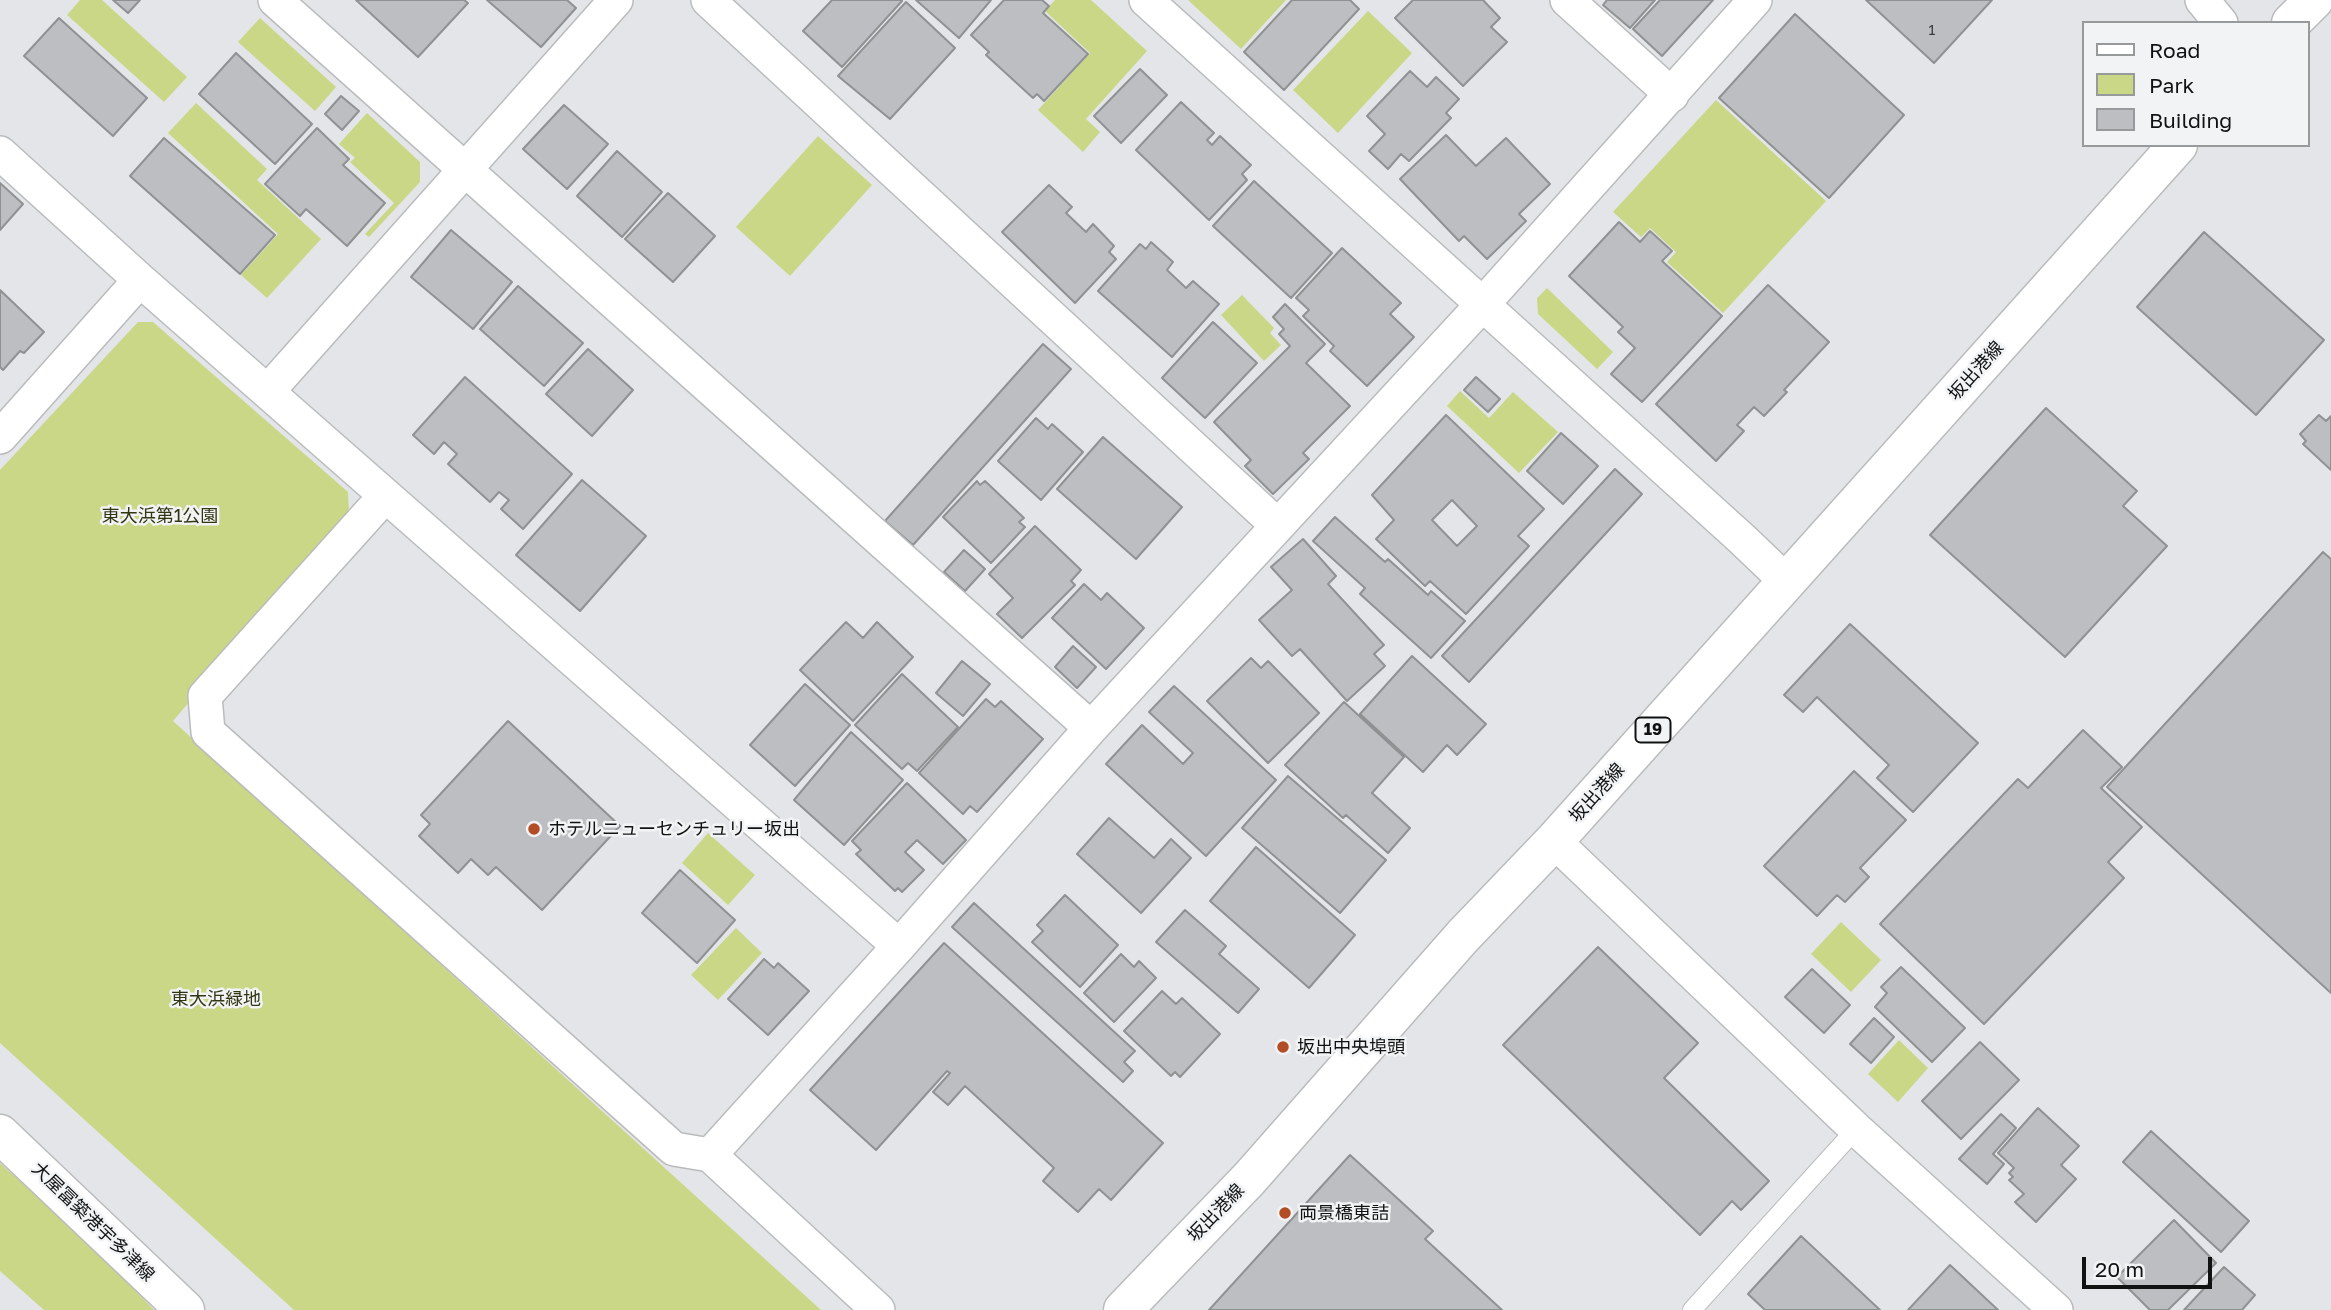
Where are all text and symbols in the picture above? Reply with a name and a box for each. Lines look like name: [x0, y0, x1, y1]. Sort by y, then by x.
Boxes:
legend: [2082, 21, 2310, 147]
house number: 1: [1929, 23, 1935, 39]
text: Road: [2149, 37, 2200, 63]
text: Park: [2149, 72, 2194, 98]
text: Building: [2149, 107, 2232, 133]
street label: 坂出港線: [1944, 337, 2008, 405]
park label: 東大浜第1公園: [102, 505, 218, 527]
road number: 19: [1636, 718, 1670, 743]
street label: 坂出港線: [1565, 759, 1629, 827]
place label: ホテルニューセンチュリー坂出: [548, 818, 800, 840]
marker: ホテルニューセンチュリー坂出: [526, 821, 542, 837]
park label: 東大浜緑地: [171, 988, 261, 1010]
place label: 坂出中央埠頭: [1297, 1036, 1405, 1058]
marker: 坂出中央埠頭: [1275, 1039, 1291, 1055]
street label: 大屋冨築港宇多津線: [27, 1158, 159, 1286]
street label: 坂出港線: [1183, 1180, 1249, 1246]
place label: 両景橋東詰: [1299, 1202, 1389, 1224]
marker: 両景橋東詰: [1277, 1205, 1293, 1221]
scale bar: [2086, 1244, 2216, 1288]
text: 20 m: [2095, 1256, 2144, 1282]

